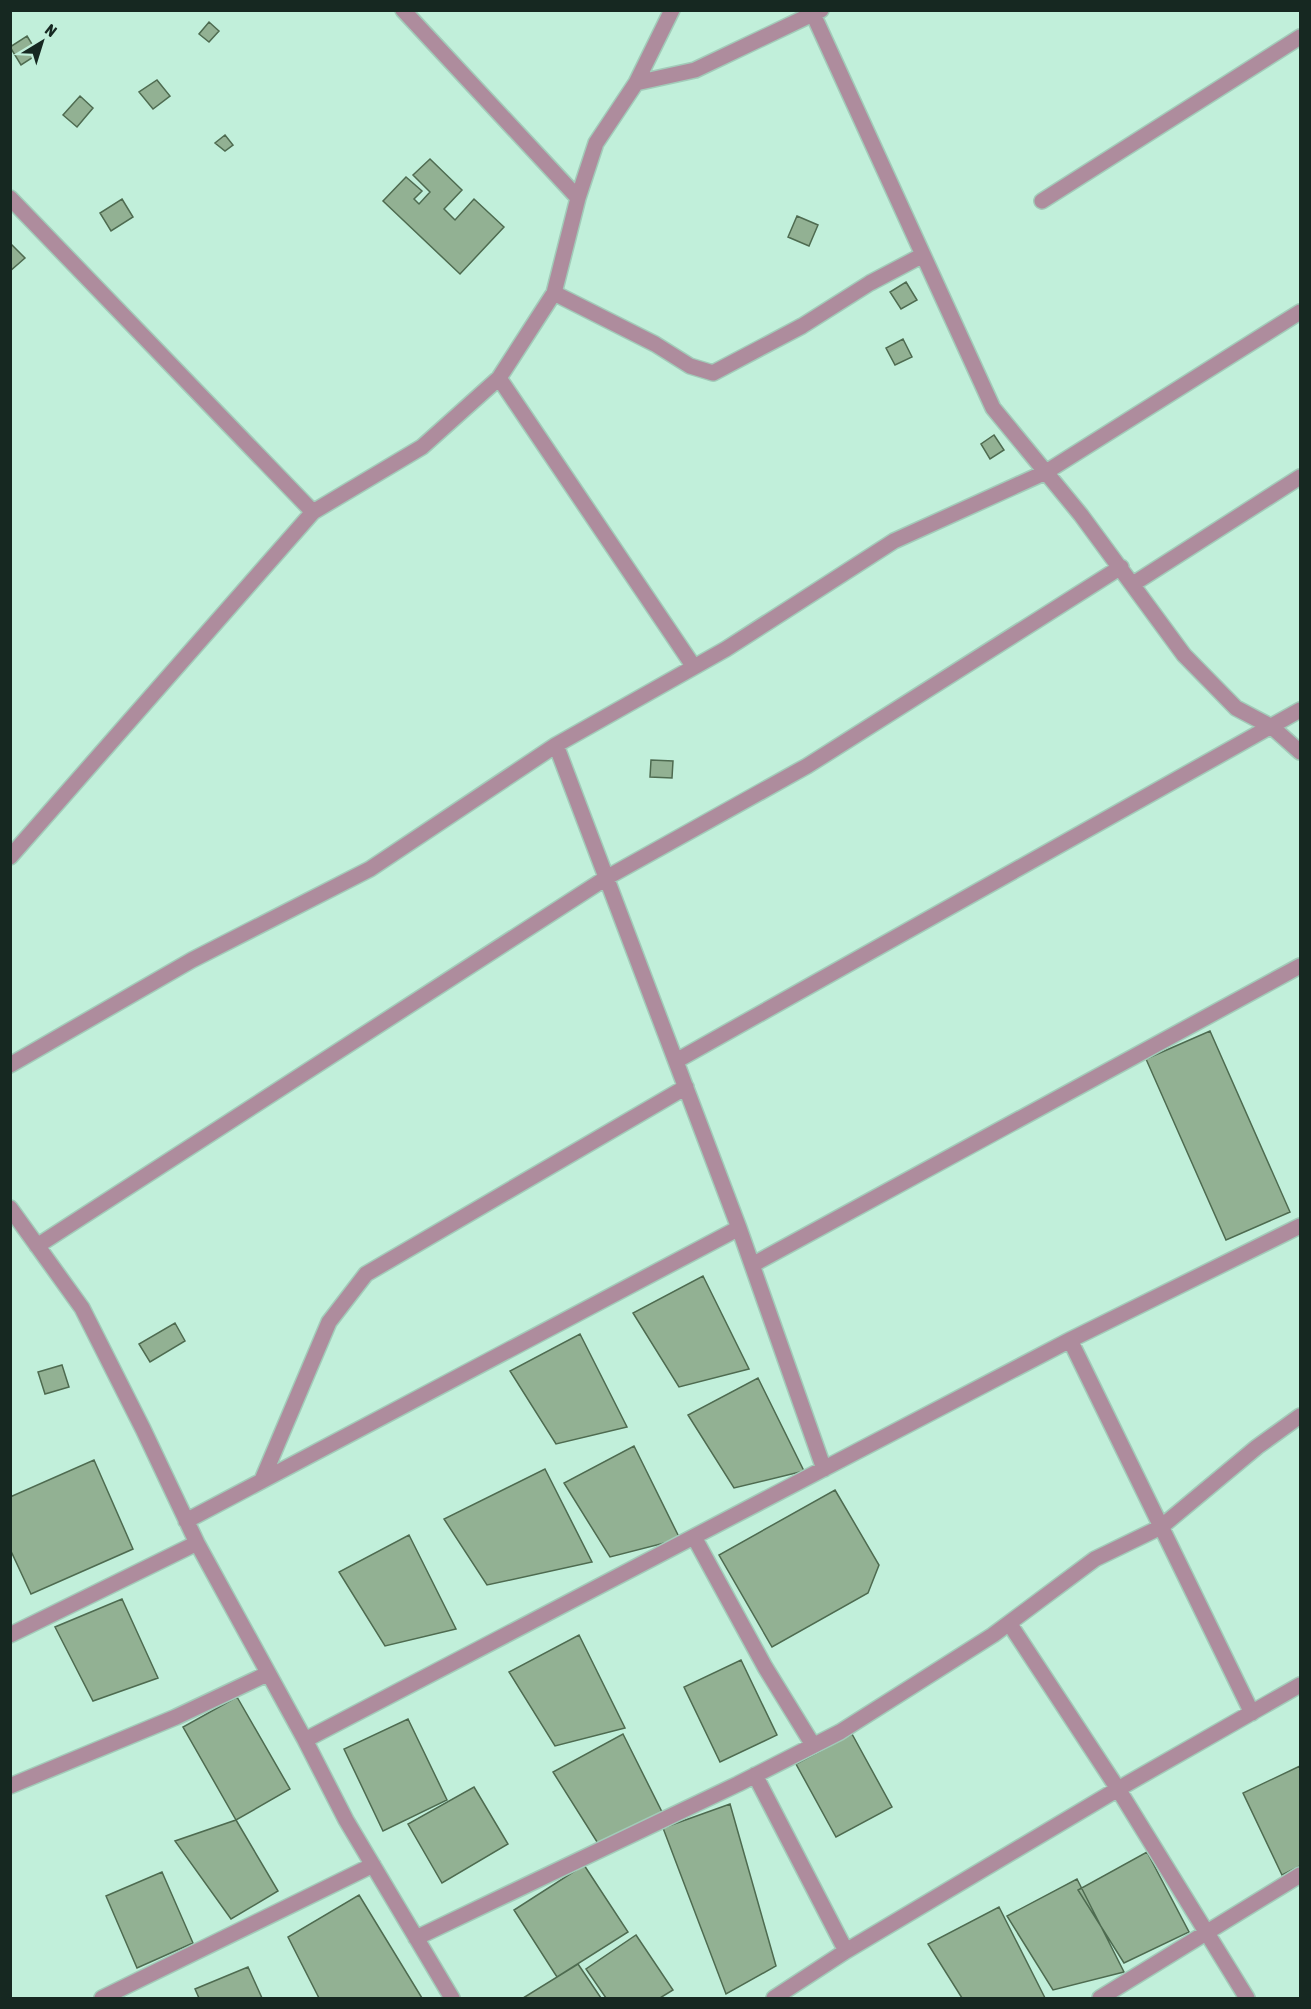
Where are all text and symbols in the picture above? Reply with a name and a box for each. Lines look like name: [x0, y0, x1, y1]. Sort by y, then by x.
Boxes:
north arrow: [12, 12, 72, 72]
text: N: [42, 20, 61, 40]

